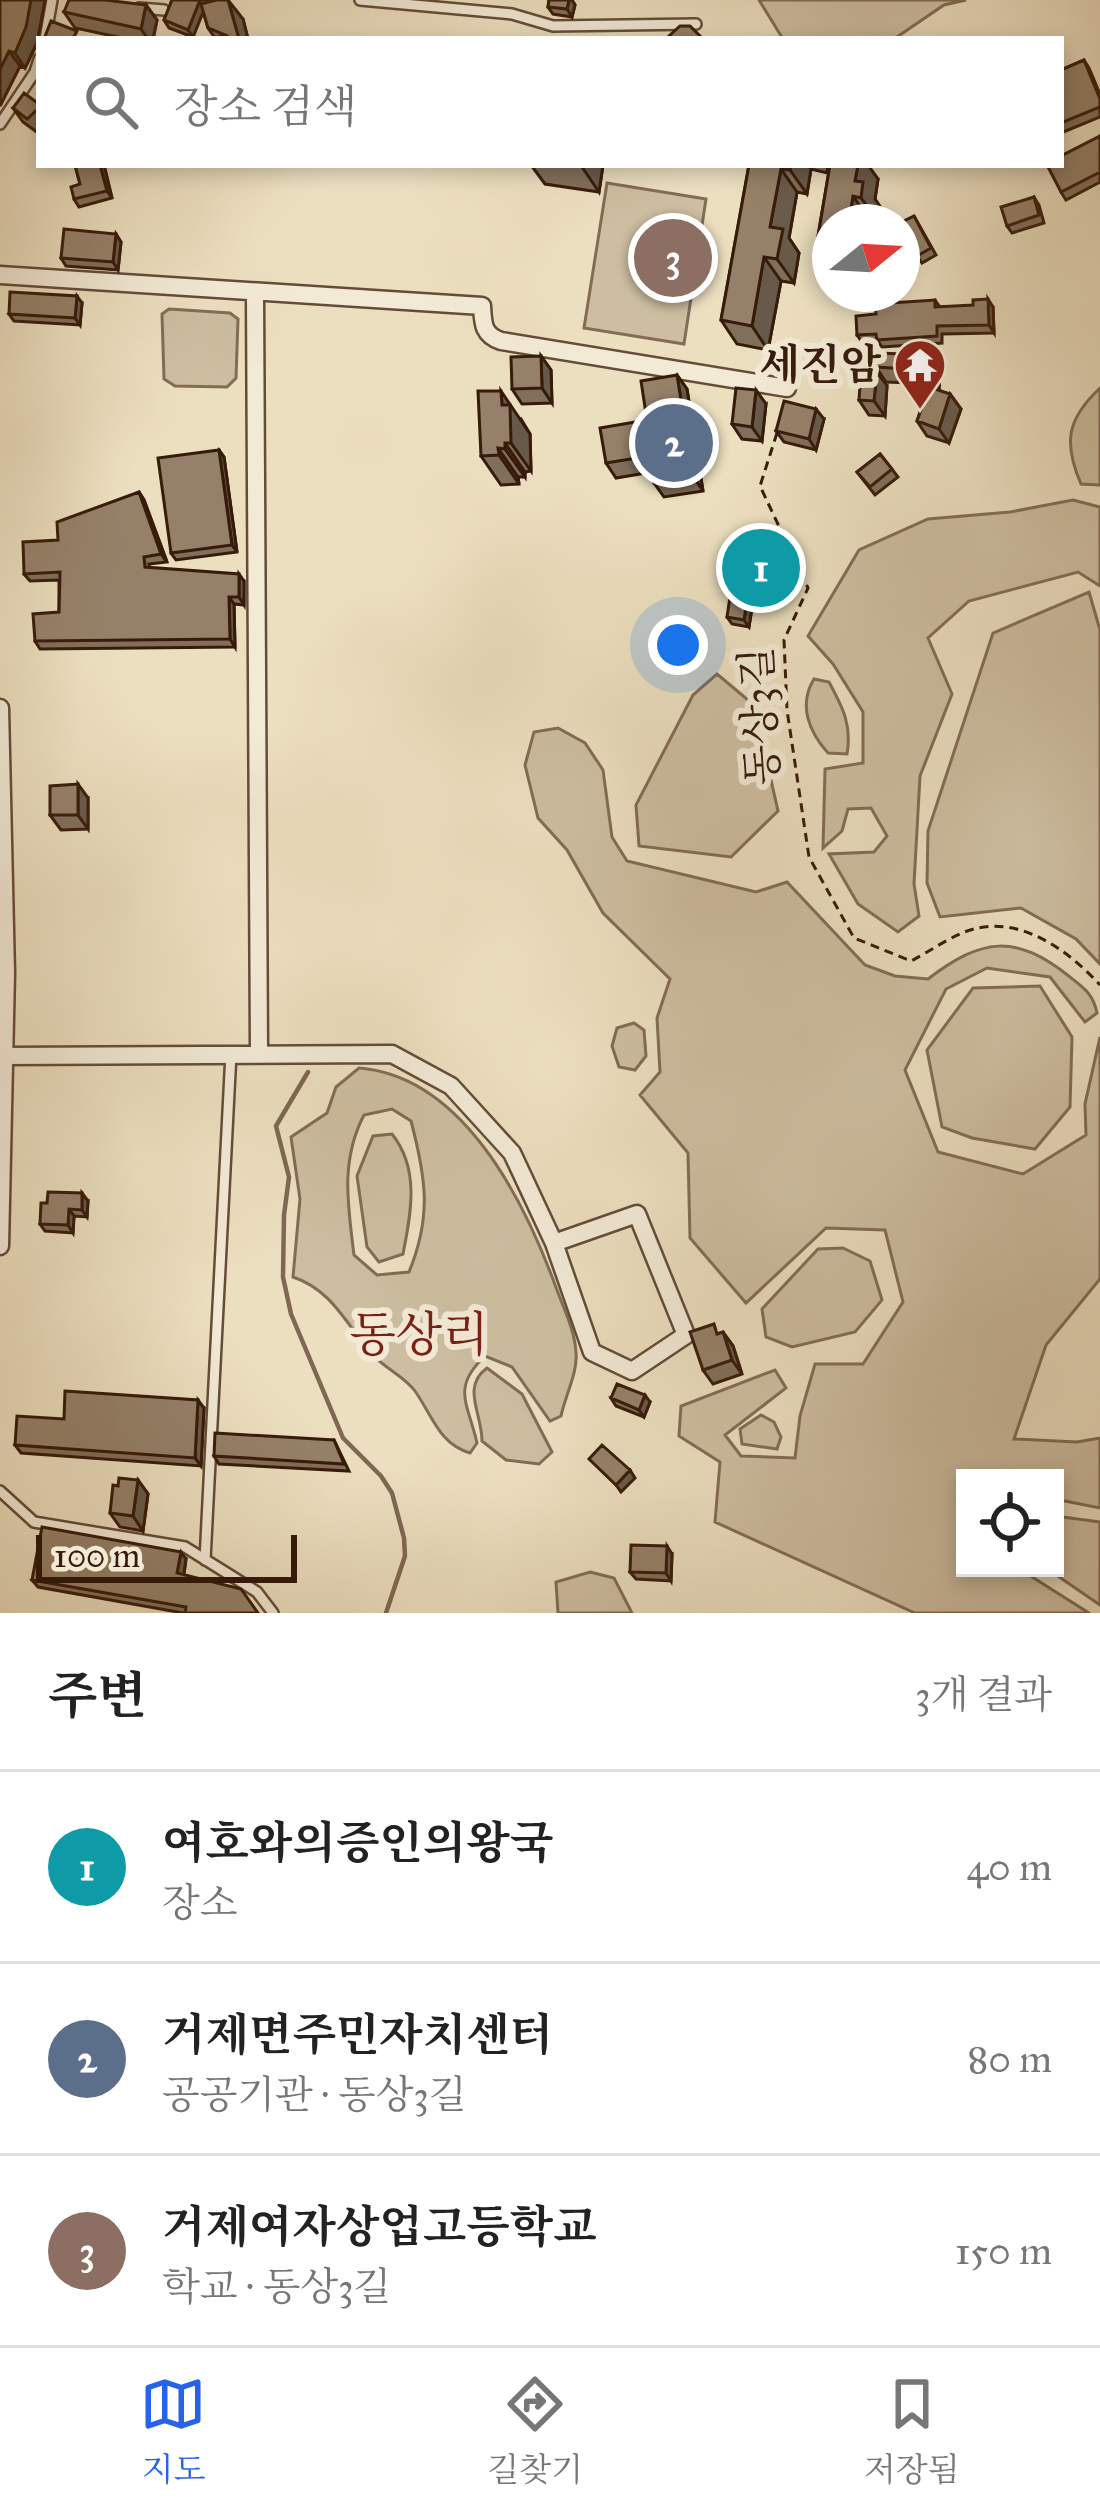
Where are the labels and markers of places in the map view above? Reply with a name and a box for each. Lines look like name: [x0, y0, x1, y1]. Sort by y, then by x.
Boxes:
pin: 3: [634, 213, 712, 303]
temple icon: 세진암: [892, 337, 948, 411]
place label: 세진암: [759, 339, 881, 391]
pin: 2: [635, 398, 713, 488]
pin: 1: [722, 523, 800, 613]

